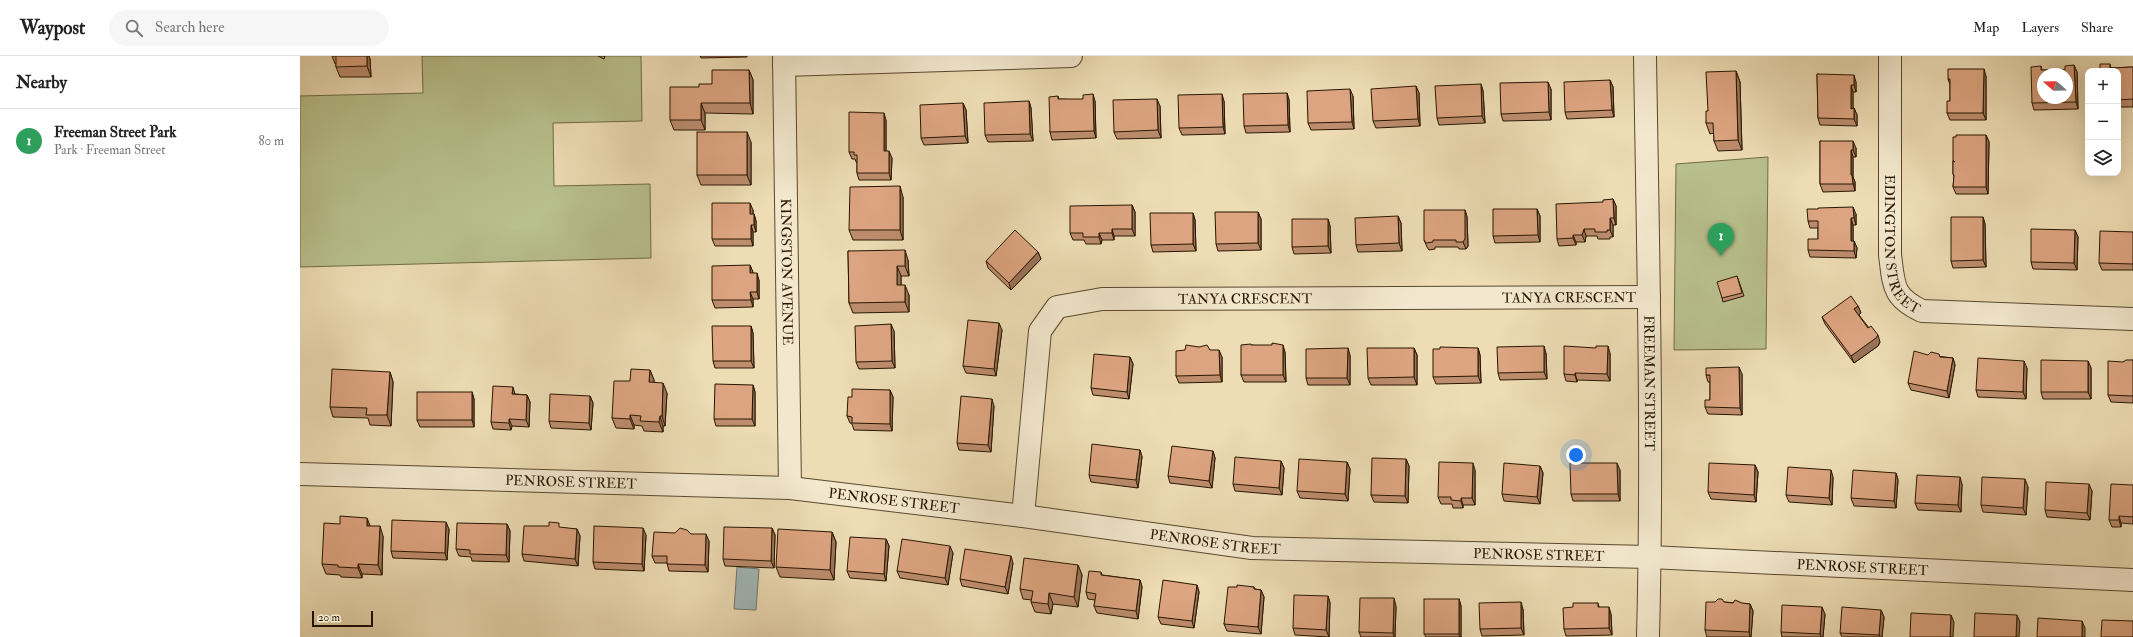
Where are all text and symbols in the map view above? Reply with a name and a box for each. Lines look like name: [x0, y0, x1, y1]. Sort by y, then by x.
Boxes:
search box: [109, 10, 389, 46]
text: Waypost: [20, 16, 85, 40]
icon: search: [123, 17, 145, 39]
text: Search here: [155, 18, 224, 37]
text: Map: [1973, 19, 1999, 36]
text: Layers: [2021, 19, 2059, 36]
text: Share: [2081, 19, 2113, 36]
north arrow: [2037, 68, 2073, 104]
map controls: [2085, 68, 2121, 176]
button: +: [2085, 68, 2121, 104]
text: Nearby: [16, 72, 67, 93]
button: −: [2085, 104, 2121, 140]
text: Freeman Street Park: [54, 123, 176, 142]
text: 1: [27, 133, 31, 149]
text: 80 m: [258, 133, 284, 149]
button: layers: [2085, 140, 2121, 176]
text: Park · Freeman Street: [54, 142, 165, 158]
street label: EDINGTON STREET: [1881, 174, 1924, 318]
street label: KINGSTON AVENUE: [777, 198, 796, 346]
pin: 1: [1708, 223, 1734, 256]
street label: TANYA CRESCENT: [1502, 289, 1637, 307]
street label: TANYA CRESCENT: [1178, 290, 1313, 308]
street label: FREEMAN STREET: [1640, 315, 1658, 451]
your location: [1566, 445, 1586, 465]
street label: PENROSE STREET: [505, 472, 638, 493]
street label: PENROSE STREET: [828, 485, 961, 517]
street label: PENROSE STREET: [1149, 526, 1282, 558]
street label: PENROSE STREET: [1473, 545, 1605, 565]
street label: PENROSE STREET: [1796, 556, 1929, 579]
scale bar: [312, 609, 373, 628]
text: 20 m: [318, 611, 340, 624]

